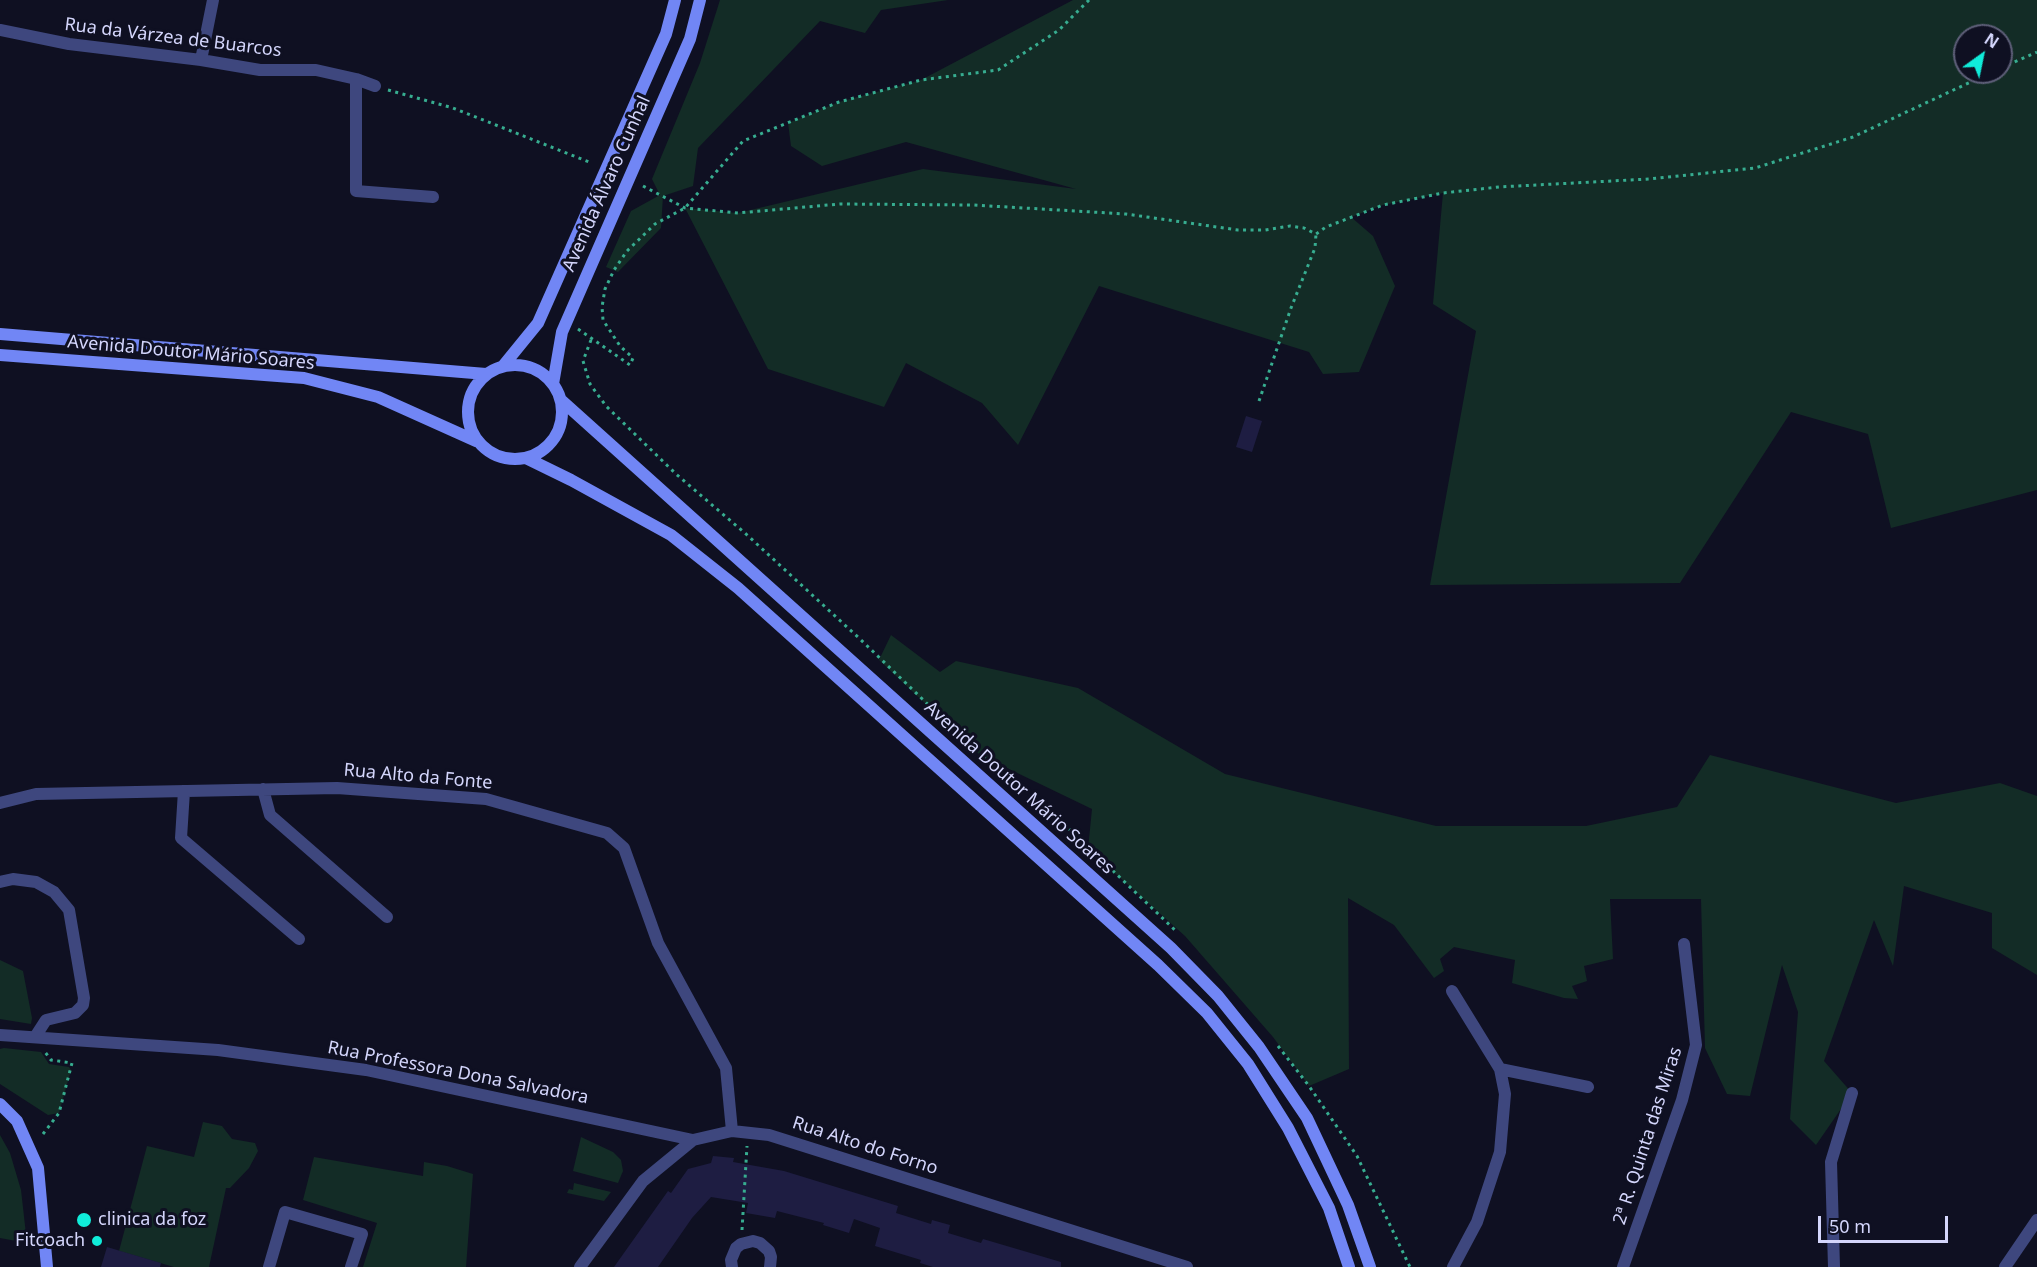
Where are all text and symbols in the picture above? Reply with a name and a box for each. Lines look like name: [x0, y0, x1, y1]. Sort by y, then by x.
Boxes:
street label: Rua da Várzea de Buarcos: [63, 14, 283, 62]
north arrow: [1953, 24, 2013, 84]
text: N: [1980, 28, 2003, 53]
street label: Avenida Álvaro Cunhal: [559, 93, 655, 275]
street label: Avenida Doutor Mário Soares: [67, 331, 315, 375]
street label: Avenida Doutor Mário Soares: [920, 697, 1118, 879]
street label: Rua Alto da Fonte: [343, 760, 493, 794]
street label: Rua Professora Dona Salvadora: [326, 1037, 590, 1109]
street label: 2ª R. Quinta das Miras: [1609, 1044, 1687, 1228]
street label: Rua Alto do Forno: [790, 1112, 940, 1180]
scale bar: [1821, 1204, 1952, 1242]
place label: clinica da foz: [98, 1209, 206, 1231]
marker: clinica da foz: [75, 1211, 93, 1229]
text: 50 m: [1829, 1214, 1871, 1238]
place label: Fitcoach: [15, 1230, 85, 1252]
marker: Fitcoach: [90, 1234, 104, 1248]

